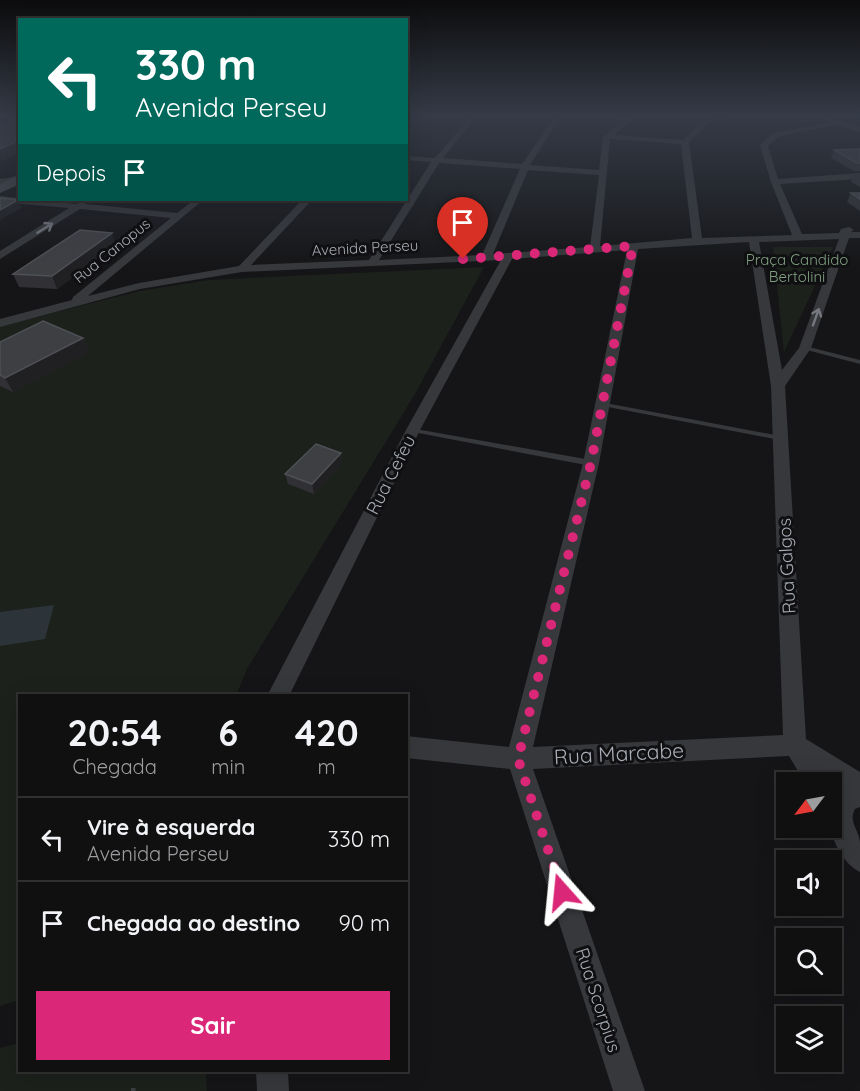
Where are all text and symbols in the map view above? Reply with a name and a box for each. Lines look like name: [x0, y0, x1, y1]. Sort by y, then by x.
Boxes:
text: 330 m: [135, 38, 256, 91]
icon: left: [36, 42, 114, 120]
text: Avenida Perseu: [135, 90, 327, 124]
icon: arrive: [118, 156, 151, 189]
text: Depois: [36, 159, 106, 187]
pin: [437, 197, 488, 259]
icon: arrive: [446, 206, 479, 239]
street label: Rua Canopus: [70, 214, 154, 287]
one-way arrow: [36, 221, 53, 234]
street label: Avenida Perseu: [311, 235, 419, 260]
park label: Praça Candido Bertolini: [746, 250, 848, 286]
one-way arrow: [811, 308, 822, 327]
street label: Rua Cefeu: [361, 431, 420, 518]
street label: Rua Galgos: [773, 518, 800, 614]
text: 20:54: [67, 710, 162, 755]
text: 6: [218, 710, 238, 755]
text: 420: [295, 710, 359, 755]
street label: Rua Marcabe: [553, 737, 685, 769]
text: Chegada: [72, 754, 157, 779]
text: min: [211, 754, 245, 779]
text: m: [318, 754, 336, 779]
north arrow: [776, 772, 842, 838]
map controls: [776, 772, 842, 1072]
text: Vire à esquerda: [87, 813, 255, 841]
icon: left: [36, 823, 69, 856]
text: 330 m: [328, 825, 390, 853]
text: Avenida Perseu: [87, 841, 229, 866]
button: sound: [776, 850, 842, 916]
position arrow: [530, 860, 594, 924]
icon: arrive: [36, 907, 69, 940]
text: Chegada ao destino: [87, 909, 300, 937]
text: 90 m: [339, 909, 390, 937]
button: search: [776, 928, 842, 994]
street label: Rua Scorpius: [571, 945, 626, 1055]
button: Sair: [36, 991, 390, 1060]
button: layers: [776, 1006, 842, 1072]

